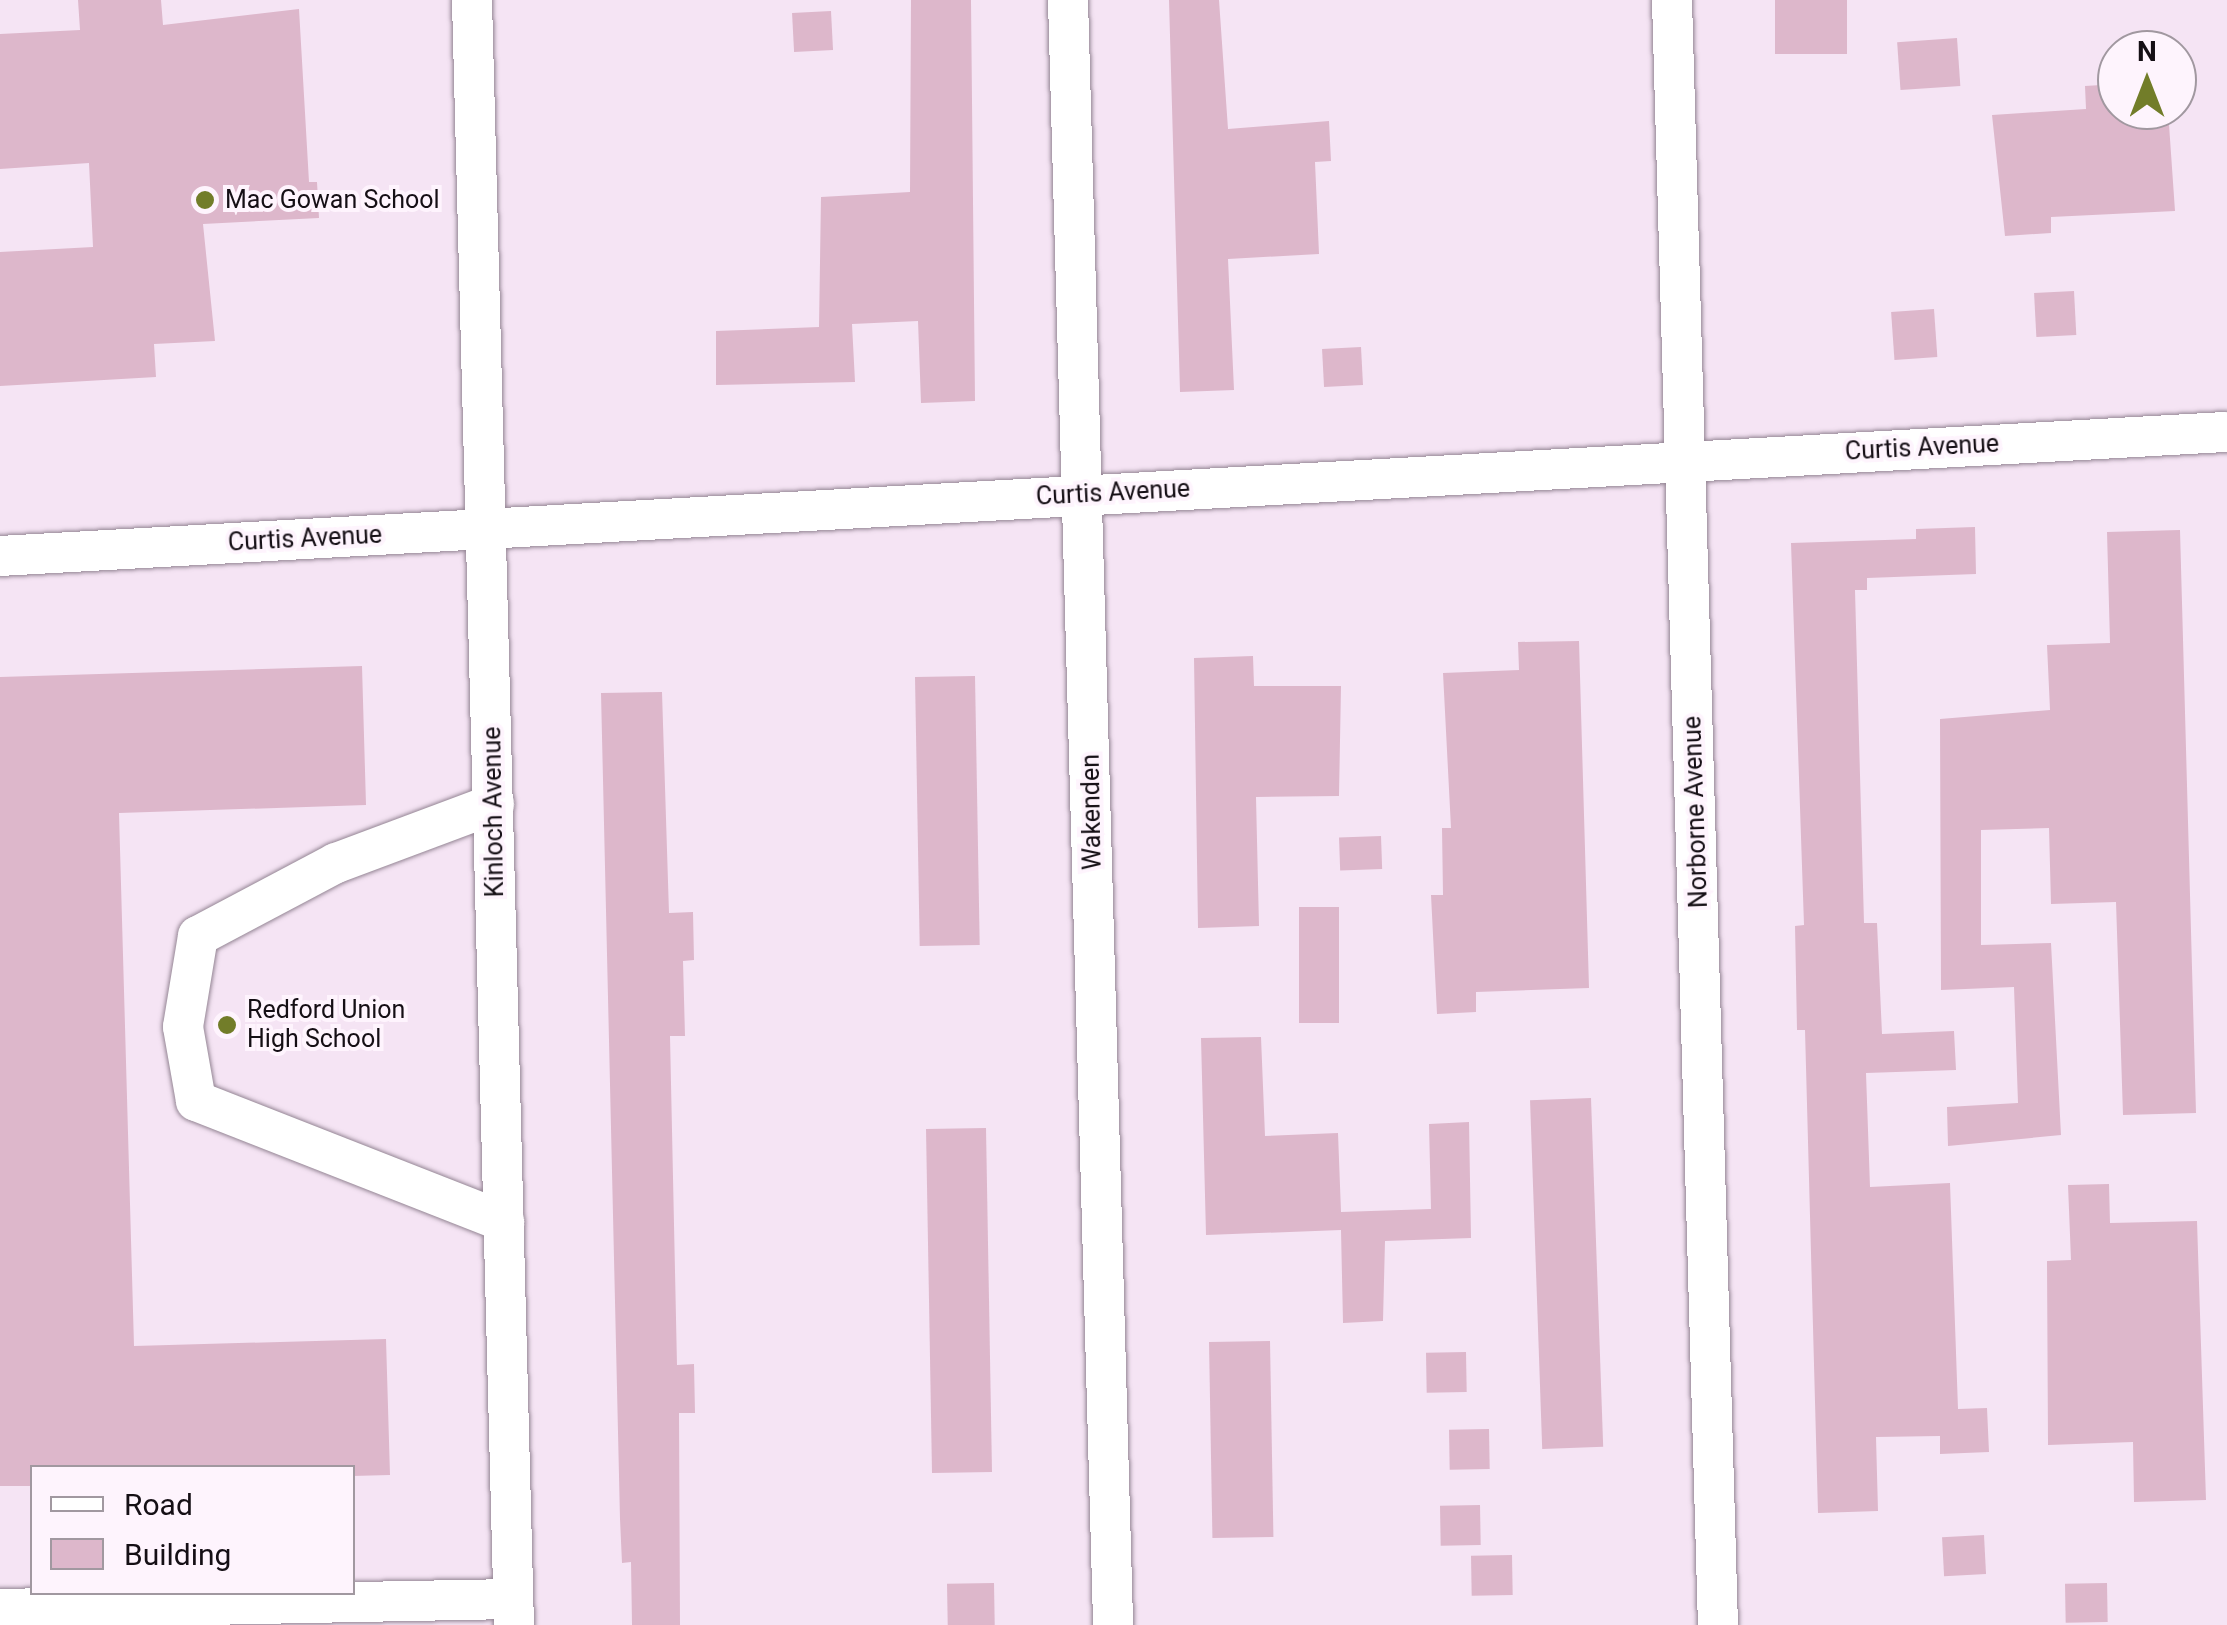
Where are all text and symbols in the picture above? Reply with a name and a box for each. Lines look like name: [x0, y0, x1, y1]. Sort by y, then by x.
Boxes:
north arrow: [2097, 30, 2197, 130]
text: N: [2137, 35, 2157, 68]
place label: Mac Gowan School: [225, 185, 440, 215]
marker: Mac Gowan School: [194, 189, 216, 211]
street label: Curtis Avenue: [1844, 429, 2000, 467]
street label: Curtis Avenue: [1035, 474, 1191, 512]
street label: Curtis Avenue: [227, 520, 383, 558]
street label: Norborne Avenue: [1678, 715, 1714, 909]
street label: Kinloch Avenue: [478, 726, 510, 898]
street label: Wakenden: [1076, 754, 1108, 870]
place label: Redford Union High School: [247, 996, 405, 1055]
marker: Redford Union High School: [216, 1014, 238, 1036]
legend: [30, 1465, 355, 1595]
text: Road: [124, 1487, 193, 1522]
text: Building: [124, 1537, 231, 1572]

